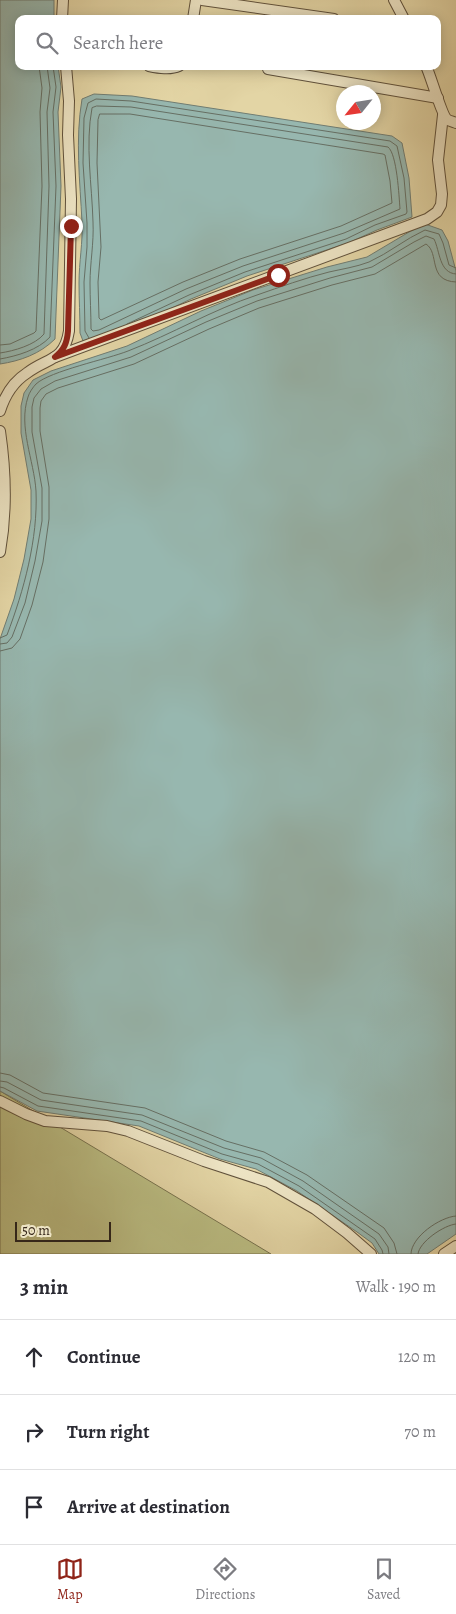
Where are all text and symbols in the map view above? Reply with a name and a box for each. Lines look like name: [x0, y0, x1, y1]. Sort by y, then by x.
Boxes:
search box: [15, 15, 441, 70]
icon: search: [33, 29, 61, 57]
text: Search here: [73, 30, 163, 56]
north arrow: [336, 85, 381, 130]
route end: [60, 215, 83, 238]
route start: [267, 264, 290, 287]
scale bar: [15, 1219, 111, 1242]
text: 50 m: [22, 1221, 50, 1240]
text: 3 min: [20, 1273, 68, 1301]
text: Walk · 190 m: [356, 1276, 436, 1298]
icon: ahead: [20, 1343, 48, 1371]
text: Continue: [67, 1344, 141, 1370]
text: 120 m: [398, 1346, 436, 1368]
icon: right: [20, 1418, 48, 1446]
text: Turn right: [67, 1419, 149, 1445]
text: 70 m: [404, 1421, 436, 1443]
icon: arrive: [20, 1493, 48, 1521]
text: Arrive at destination: [67, 1494, 230, 1520]
tab: Map: [56, 1555, 84, 1604]
tab: Directions: [195, 1555, 255, 1604]
tab: Saved: [367, 1555, 400, 1604]

